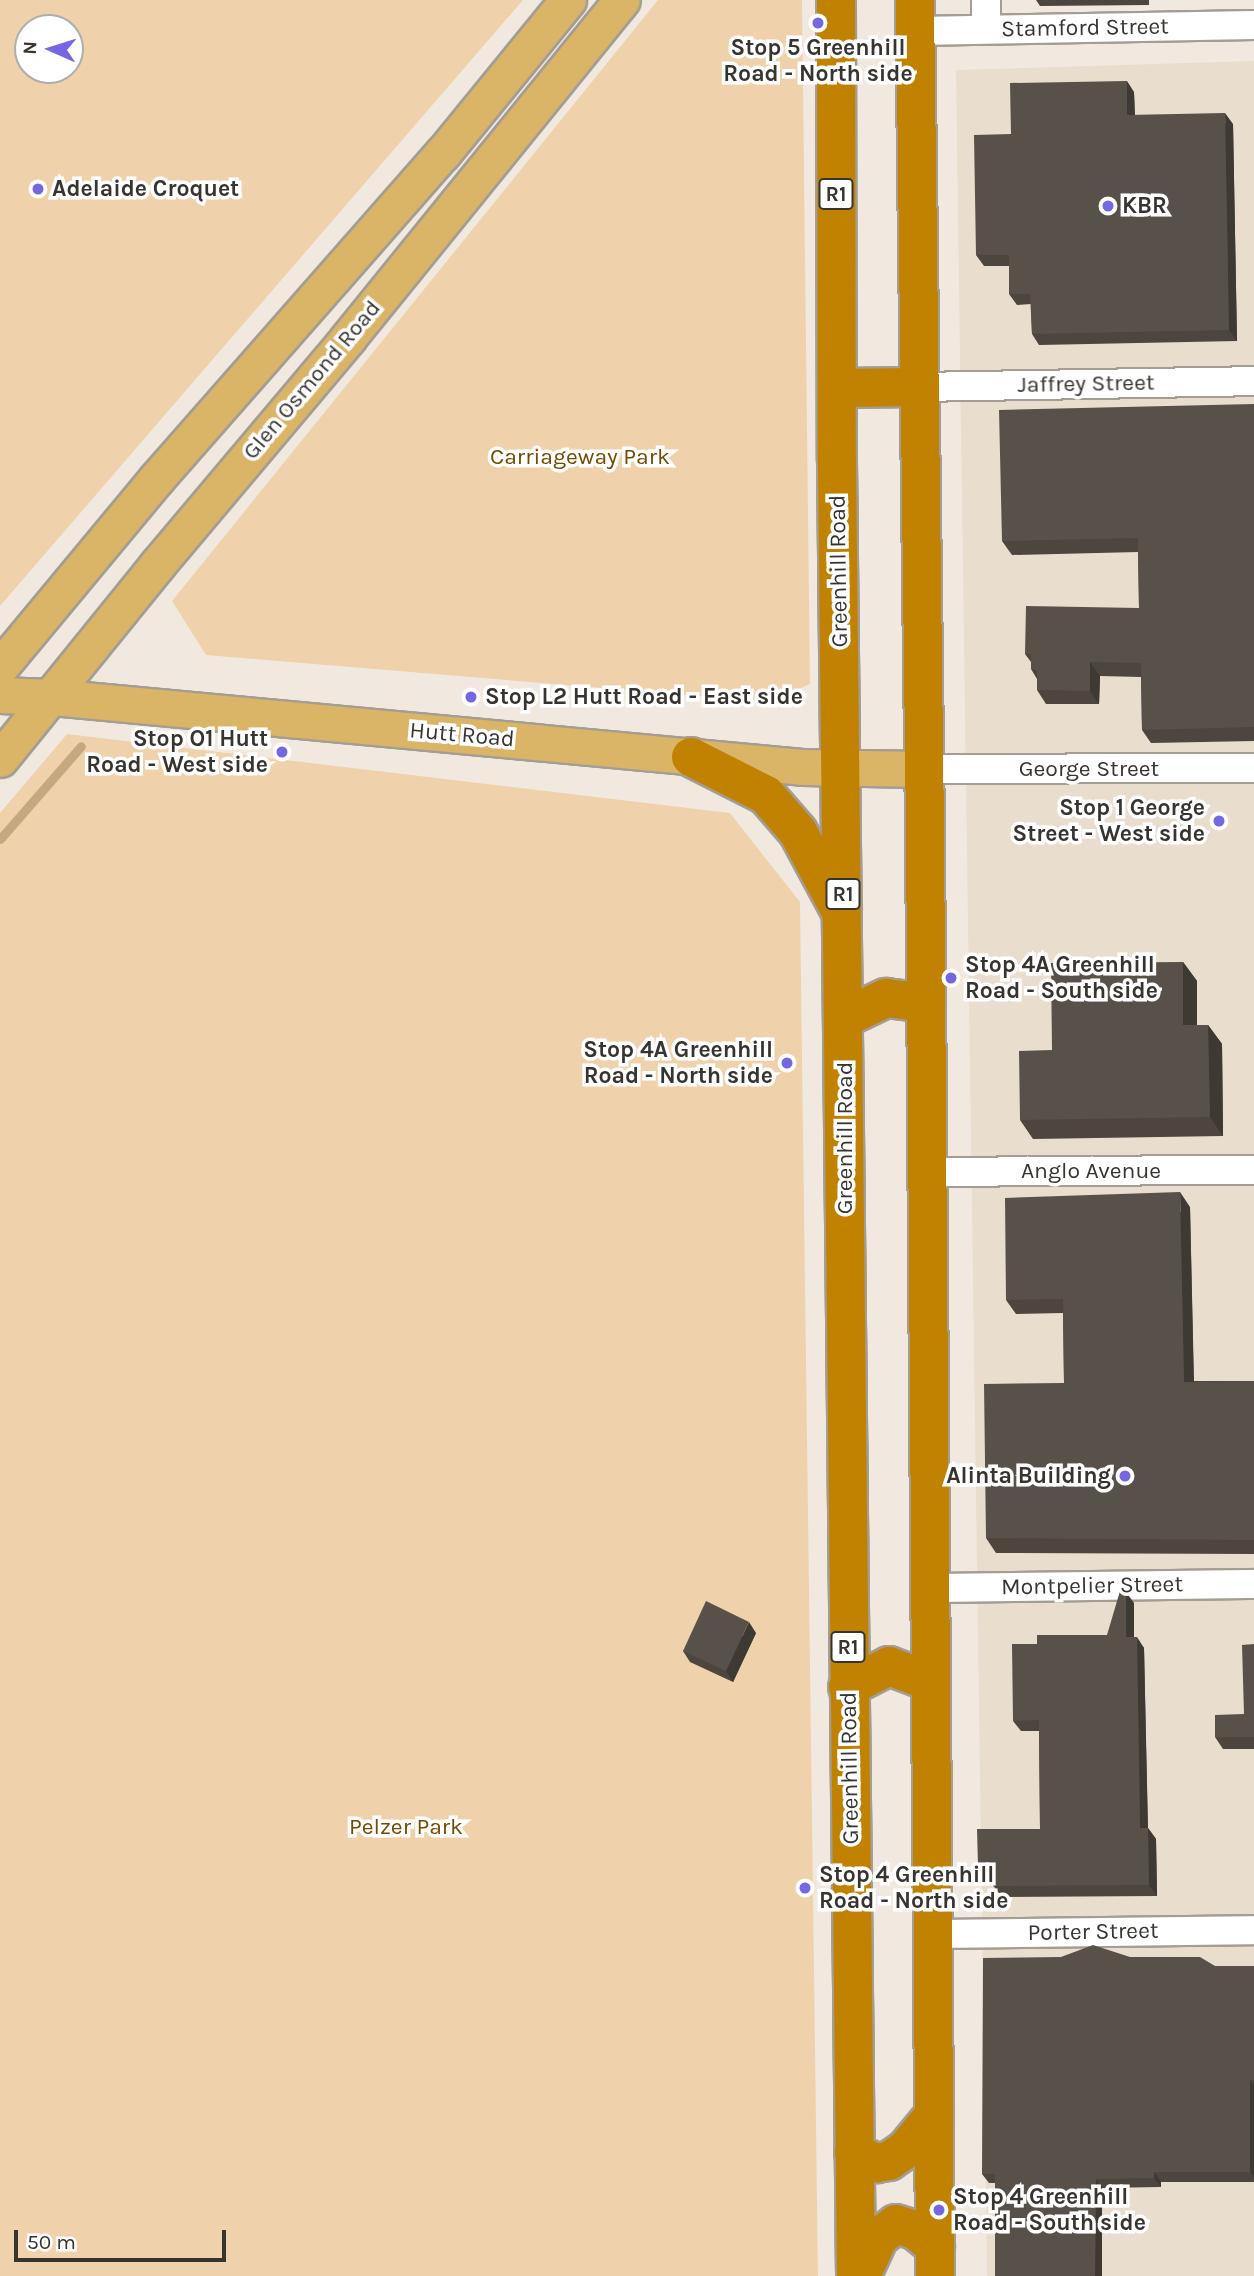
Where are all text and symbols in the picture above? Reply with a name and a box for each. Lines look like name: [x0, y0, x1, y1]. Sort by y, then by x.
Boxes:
street label: Stamford Street: [1001, 13, 1169, 43]
north arrow: [14, 14, 84, 84]
marker: Stop 5 Greenhill Road - North side: [810, 15, 826, 31]
place label: Stop 5 Greenhill Road - North side: [723, 34, 913, 88]
text: N: [19, 41, 41, 55]
place label: Adelaide Croquet: [52, 175, 239, 203]
road number: R1: [818, 176, 854, 212]
marker: Adelaide Croquet: [30, 181, 46, 197]
place label: KBR: [1122, 192, 1167, 220]
marker: KBR: [1100, 198, 1116, 214]
street label: Glen Osmond Road: [237, 295, 387, 465]
street label: Jaffrey Street: [1017, 369, 1155, 399]
park label: Carriageway Park: [490, 443, 670, 471]
street label: Greenhill Road: [824, 494, 854, 648]
place label: Stop L2 Hutt Road - East side: [485, 683, 803, 711]
marker: Stop L2 Hutt Road - East side: [463, 689, 479, 705]
street label: Hutt Road: [408, 717, 516, 753]
place label: Stop O1 Hutt Road - West side: [86, 725, 268, 779]
marker: Stop O1 Hutt Road - West side: [274, 744, 290, 760]
street label: George Street: [1019, 755, 1159, 783]
place label: Stop 1 George Street - West side: [1013, 794, 1205, 848]
marker: Stop 1 George Street - West side: [1211, 813, 1227, 829]
road number: R1: [826, 876, 860, 912]
place label: Stop 4A Greenhill Road - South side: [965, 951, 1158, 1005]
marker: Stop 4A Greenhill Road - South side: [943, 970, 959, 986]
place label: Stop 4A Greenhill Road - North side: [583, 1036, 773, 1090]
marker: Stop 4A Greenhill Road - North side: [779, 1055, 795, 1071]
street label: Greenhill Road: [831, 1062, 859, 1214]
street label: Anglo Avenue: [1021, 1157, 1161, 1185]
place label: Alinta Building: [946, 1462, 1111, 1490]
marker: Alinta Building: [1117, 1468, 1133, 1484]
street label: Montpelier Street: [1001, 1571, 1183, 1601]
road number: R1: [830, 1630, 866, 1664]
street label: Greenhill Road: [835, 1691, 865, 1845]
park label: Pelzer Park: [349, 1813, 463, 1841]
place label: Stop 4 Greenhill Road - North side: [819, 1861, 1008, 1915]
marker: Stop 4 Greenhill Road - North side: [797, 1880, 813, 1896]
street label: Porter Street: [1027, 1917, 1159, 1947]
place label: Stop 4 Greenhill Road - South side: [953, 2183, 1146, 2237]
marker: Stop 4 Greenhill Road - South side: [931, 2202, 947, 2218]
scale bar: [18, 2216, 229, 2260]
text: 50 m: [27, 2230, 76, 2254]

